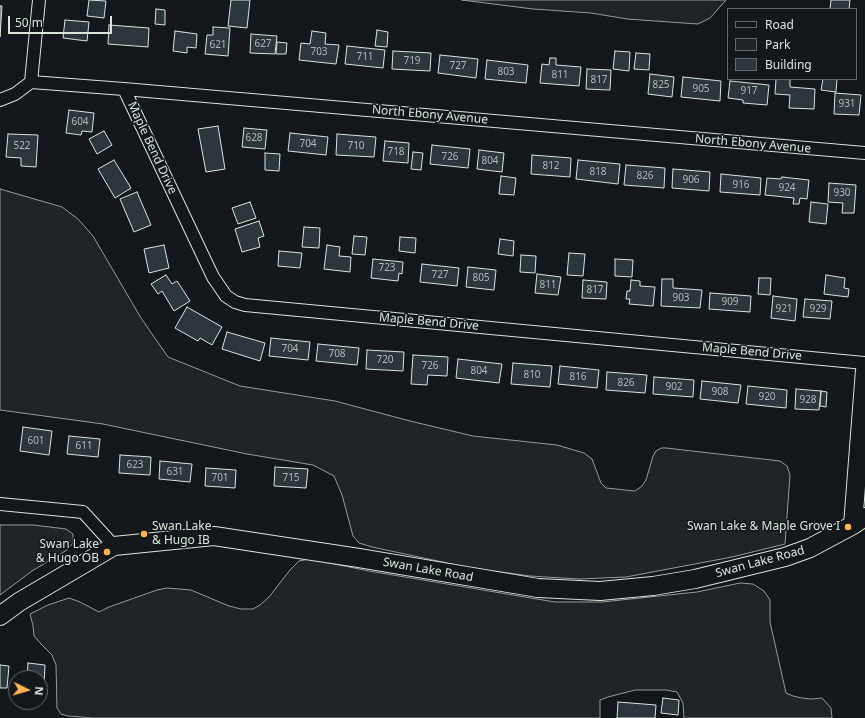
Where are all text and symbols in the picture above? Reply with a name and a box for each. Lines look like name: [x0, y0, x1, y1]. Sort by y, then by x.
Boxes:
scale bar: [10, 8, 114, 34]
legend: [727, 8, 857, 80]
text: 50 m: [15, 14, 43, 31]
text: Road: [765, 16, 794, 33]
text: Park: [765, 36, 790, 53]
house number: 627: [254, 38, 272, 50]
house number: 621: [209, 39, 227, 51]
house number: 703: [310, 46, 328, 58]
house number: 711: [356, 51, 374, 63]
house number: 719: [403, 55, 421, 67]
text: Building: [765, 56, 812, 73]
house number: 727: [449, 60, 467, 72]
house number: 803: [497, 66, 515, 78]
house number: 811: [551, 69, 569, 81]
house number: 817: [590, 74, 608, 86]
house number: 825: [652, 79, 670, 91]
house number: 905: [692, 83, 710, 95]
house number: 917: [740, 85, 758, 97]
house number: 931: [838, 98, 856, 110]
street label: Maple Bend Drive: [124, 100, 180, 196]
street label: North Ebony Avenue: [371, 103, 489, 127]
house number: 604: [71, 116, 89, 128]
house number: 628: [245, 132, 263, 144]
street label: North Ebony Avenue: [694, 132, 812, 156]
house number: 704: [299, 138, 317, 150]
house number: 522: [13, 140, 31, 152]
house number: 710: [347, 140, 365, 152]
house number: 718: [387, 146, 405, 158]
house number: 726: [441, 151, 459, 163]
house number: 804: [481, 155, 499, 167]
house number: 812: [542, 160, 560, 172]
house number: 818: [589, 166, 607, 178]
house number: 826: [636, 170, 654, 182]
house number: 906: [682, 174, 700, 186]
house number: 916: [732, 179, 750, 191]
house number: 924: [778, 182, 796, 194]
house number: 930: [833, 187, 851, 199]
house number: 723: [378, 262, 396, 274]
house number: 727: [431, 269, 449, 281]
house number: 805: [472, 272, 490, 284]
house number: 811: [539, 279, 557, 291]
house number: 817: [586, 284, 604, 296]
house number: 903: [672, 292, 690, 304]
house number: 909: [721, 296, 739, 308]
house number: 921: [775, 303, 793, 315]
house number: 929: [809, 303, 827, 315]
street label: Maple Bend Drive: [378, 310, 480, 334]
street label: Maple Bend Drive: [701, 340, 803, 364]
house number: 704: [281, 343, 299, 355]
house number: 708: [328, 348, 346, 360]
house number: 720: [376, 354, 394, 366]
house number: 726: [421, 360, 439, 372]
house number: 804: [470, 365, 488, 377]
house number: 810: [523, 369, 541, 381]
house number: 816: [569, 371, 587, 383]
house number: 826: [617, 377, 635, 389]
house number: 902: [665, 381, 683, 393]
house number: 908: [711, 386, 729, 398]
house number: 920: [758, 391, 776, 403]
house number: 928: [799, 394, 817, 406]
house number: 601: [27, 435, 45, 447]
house number: 611: [75, 440, 93, 452]
house number: 623: [126, 459, 144, 471]
house number: 631: [166, 466, 184, 478]
house number: 701: [211, 472, 229, 484]
house number: 715: [282, 472, 300, 484]
place label: Swan Lake & Hugo IB: [152, 520, 211, 548]
place label: Swan Lake & Maple Grove I: [687, 520, 840, 534]
marker: Swan Lake & Maple Grove I: [843, 522, 853, 532]
marker: Swan Lake & Hugo IB: [139, 529, 149, 539]
place label: Swan Lake & Hugo OB: [36, 538, 99, 566]
street label: Swan Lake Road: [714, 543, 806, 581]
marker: Swan Lake & Hugo OB: [102, 547, 112, 557]
street label: Swan Lake Road: [382, 555, 474, 585]
north arrow: [8, 670, 48, 710]
text: N: [32, 686, 47, 696]

